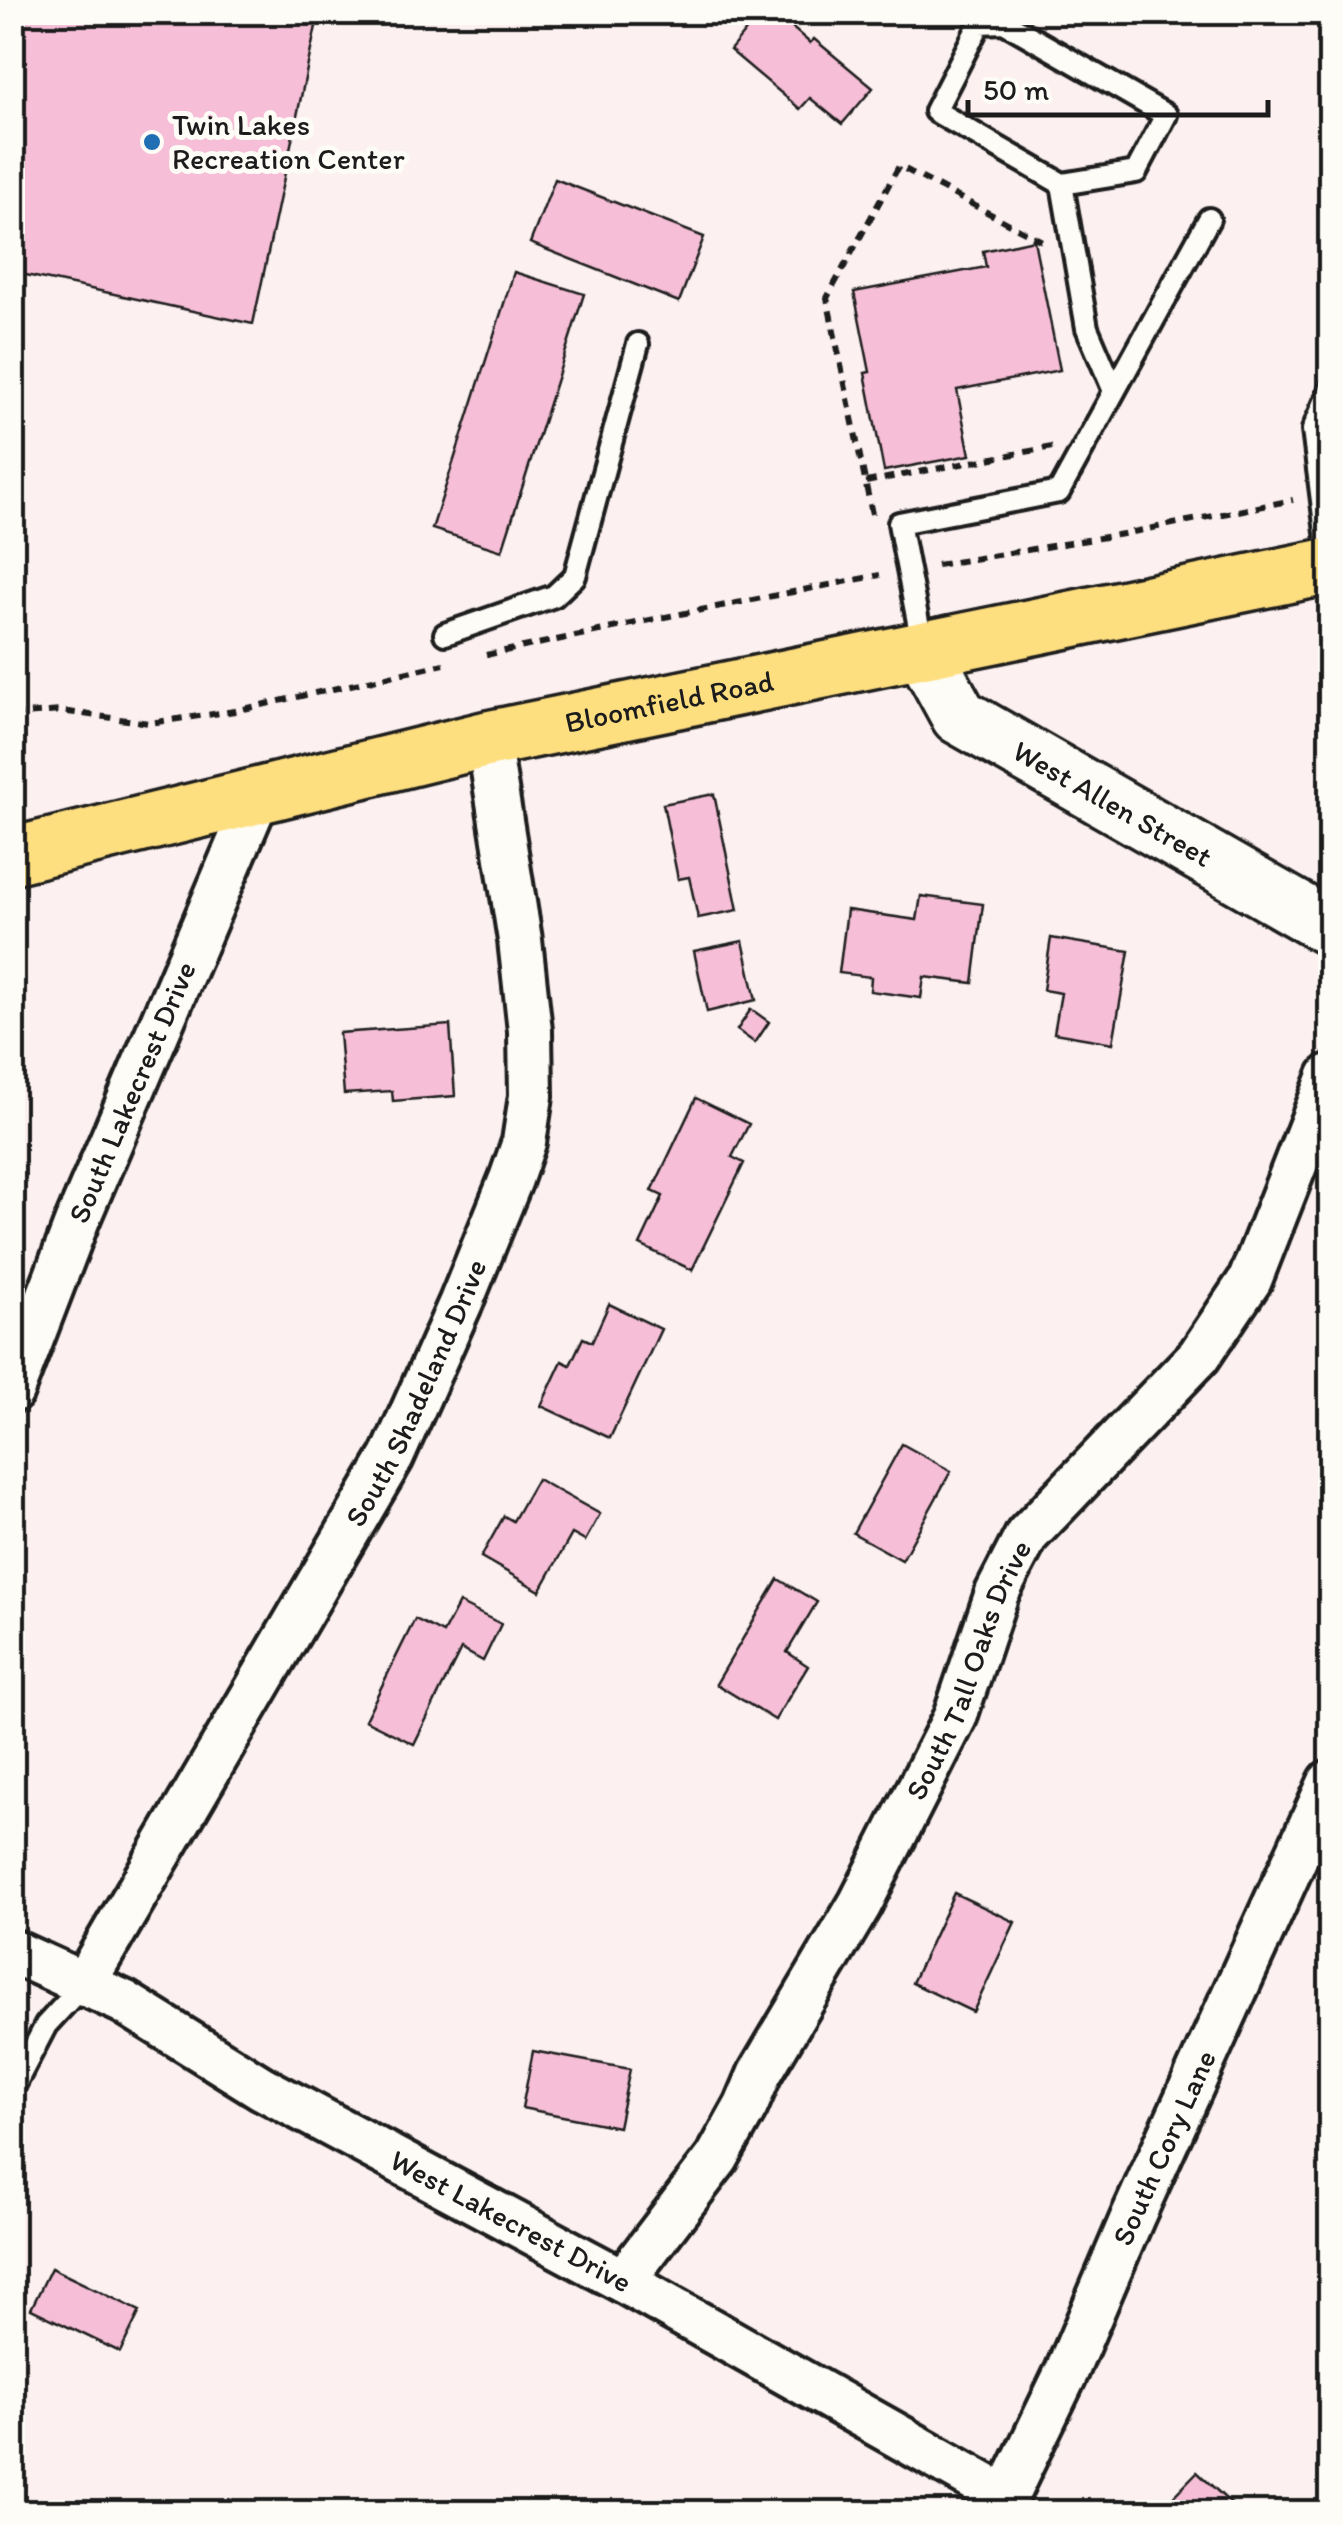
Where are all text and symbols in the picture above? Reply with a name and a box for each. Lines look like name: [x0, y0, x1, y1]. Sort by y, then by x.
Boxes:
scale bar: [968, 55, 1268, 117]
text: 50 m: [983, 71, 1049, 108]
place label: Twin Lakes Recreation Center: [172, 106, 405, 177]
marker: Twin Lakes Recreation Center: [141, 131, 163, 153]
street label: Bloomfield Road: [561, 662, 777, 741]
street label: West Allen Street: [1007, 732, 1219, 875]
street label: South Lakecrest Drive: [59, 956, 204, 1228]
street label: South Shadeland Drive: [336, 1254, 494, 1533]
street label: South Tall Oaks Drive: [897, 1534, 1039, 1806]
street label: South Cory Lane: [1104, 2044, 1224, 2251]
street label: West Lakecrest Drive: [384, 2141, 639, 2300]

